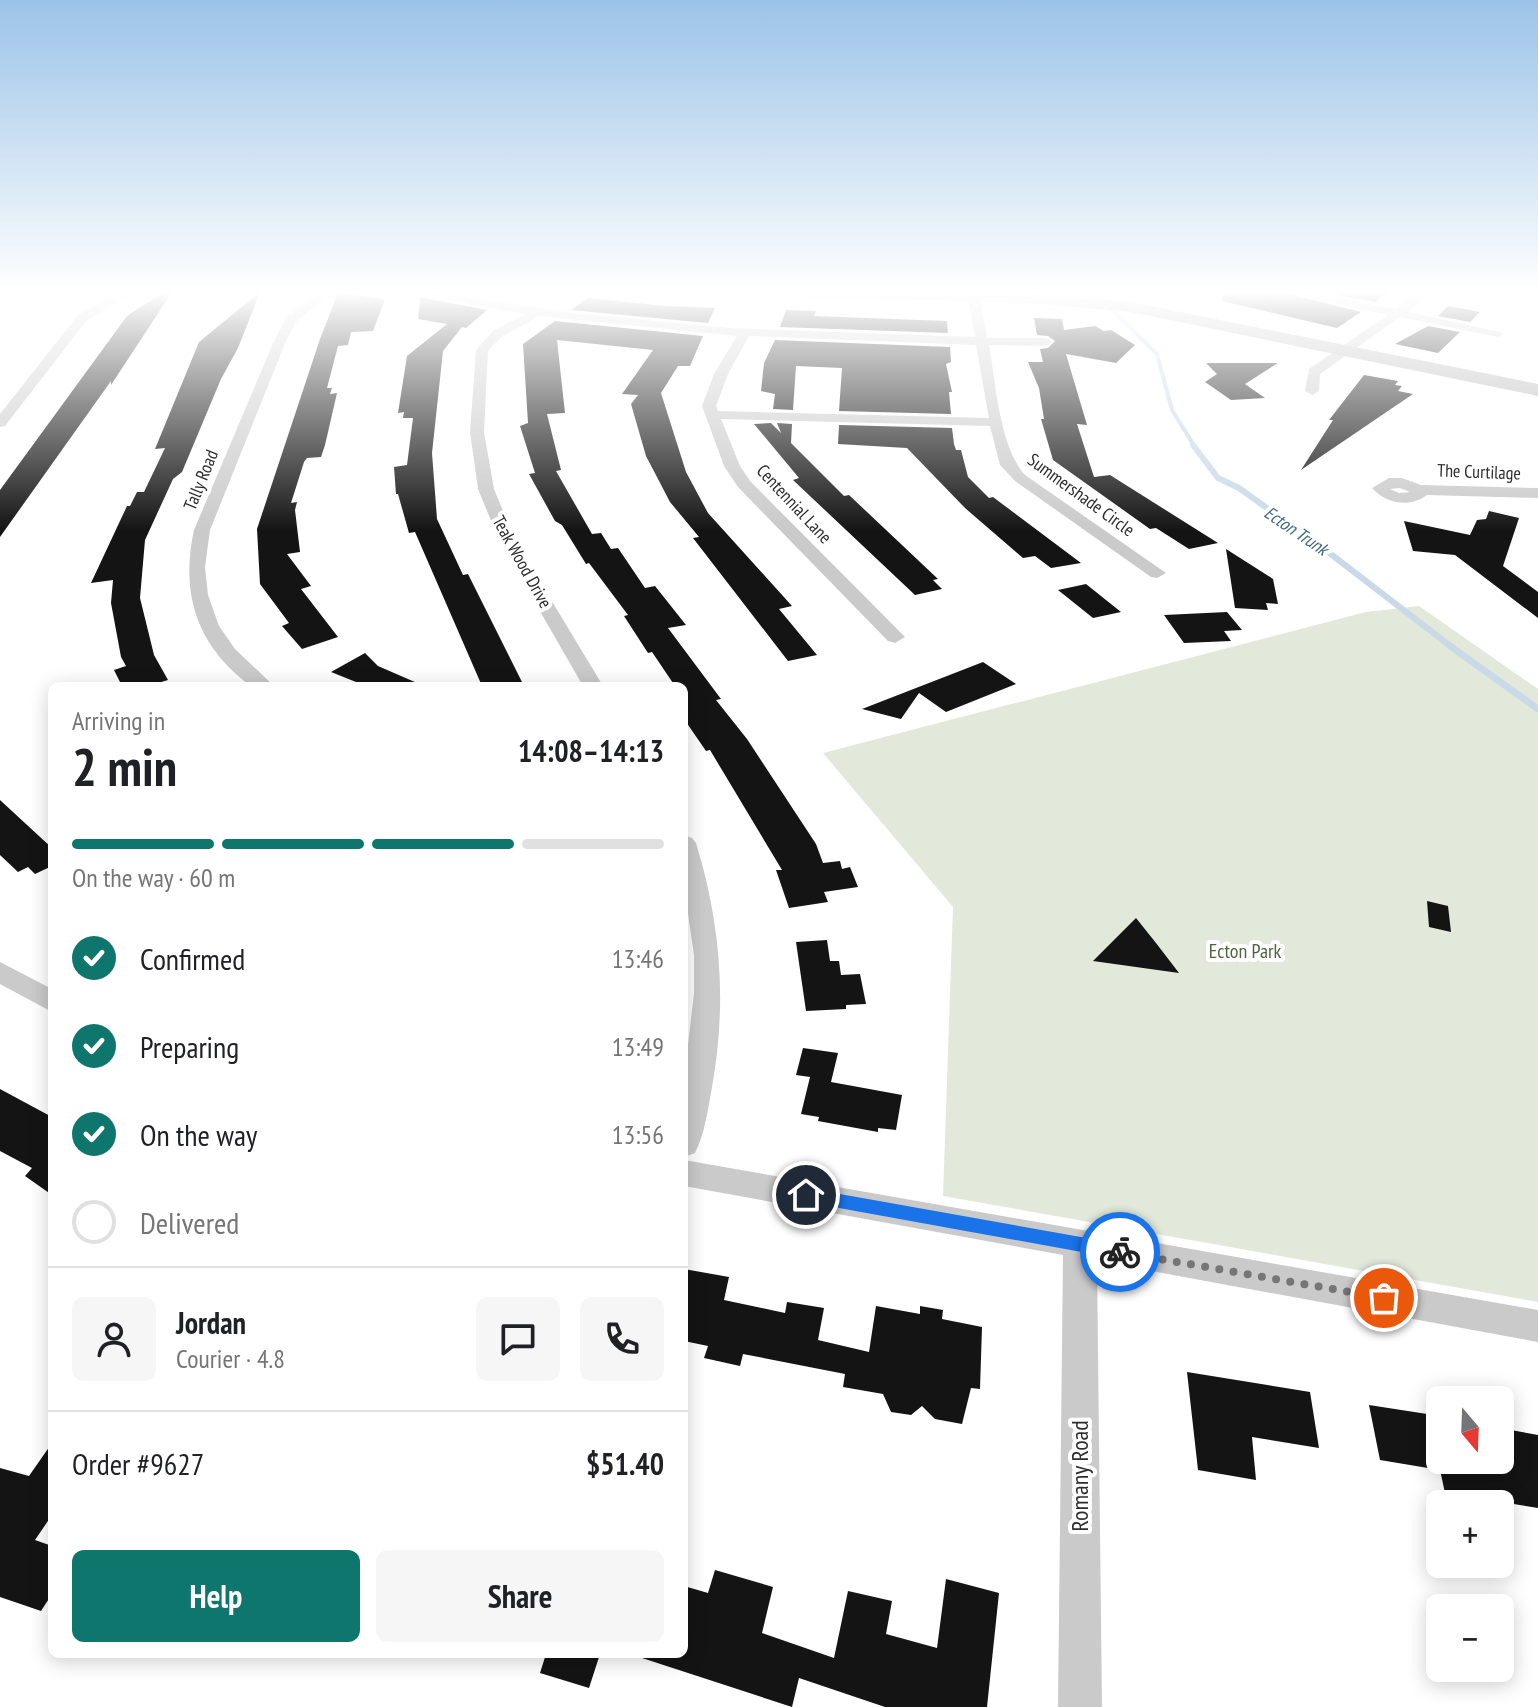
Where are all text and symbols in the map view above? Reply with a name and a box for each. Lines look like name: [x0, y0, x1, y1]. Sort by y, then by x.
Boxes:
street label: Tally Road: [178, 446, 223, 513]
street label: Summershade Circle: [1023, 448, 1139, 541]
street label: Centennial Lane: [752, 459, 837, 548]
street label: The Curtilage: [1437, 459, 1521, 484]
water label: Ecton Trunk: [1260, 501, 1334, 561]
street label: Teak Wood Drive: [488, 511, 557, 612]
text: Arriving in: [72, 704, 165, 737]
text: 14:08–14:13: [518, 731, 664, 770]
text: 2 min: [72, 733, 177, 800]
text: On the way · 60 m: [72, 861, 235, 894]
icon: check: [72, 936, 116, 980]
park label: Ecton Park: [1209, 938, 1281, 964]
text: Confirmed: [140, 939, 245, 978]
text: 13:46: [612, 942, 664, 975]
icon: check: [72, 1024, 116, 1068]
text: Preparing: [140, 1027, 239, 1066]
text: 13:49: [612, 1030, 664, 1063]
icon: check: [72, 1112, 116, 1156]
text: On the way: [140, 1115, 257, 1154]
text: 13:56: [612, 1118, 664, 1151]
pin: [772, 1161, 840, 1229]
icon: home: [784, 1173, 828, 1217]
text: Delivered: [140, 1203, 239, 1242]
courier: [1080, 1212, 1160, 1292]
icon: bike: [1098, 1230, 1142, 1274]
pin: [1350, 1264, 1418, 1332]
icon: bag: [1362, 1276, 1406, 1320]
button: person: [72, 1297, 156, 1381]
button: chat: [476, 1297, 560, 1381]
button: phone: [580, 1297, 664, 1381]
text: Jordan: [176, 1303, 246, 1342]
text: Courier · 4.8: [176, 1342, 285, 1375]
north arrow: [1426, 1386, 1514, 1474]
map controls: [1426, 1386, 1514, 1682]
street label: Romany Road: [1064, 1420, 1095, 1532]
text: Order #9627: [72, 1444, 204, 1483]
text: $51.40: [586, 1444, 664, 1483]
button: +: [1426, 1490, 1514, 1578]
button: Help: [72, 1550, 360, 1642]
button: Share: [376, 1550, 664, 1642]
button: −: [1426, 1594, 1514, 1682]

